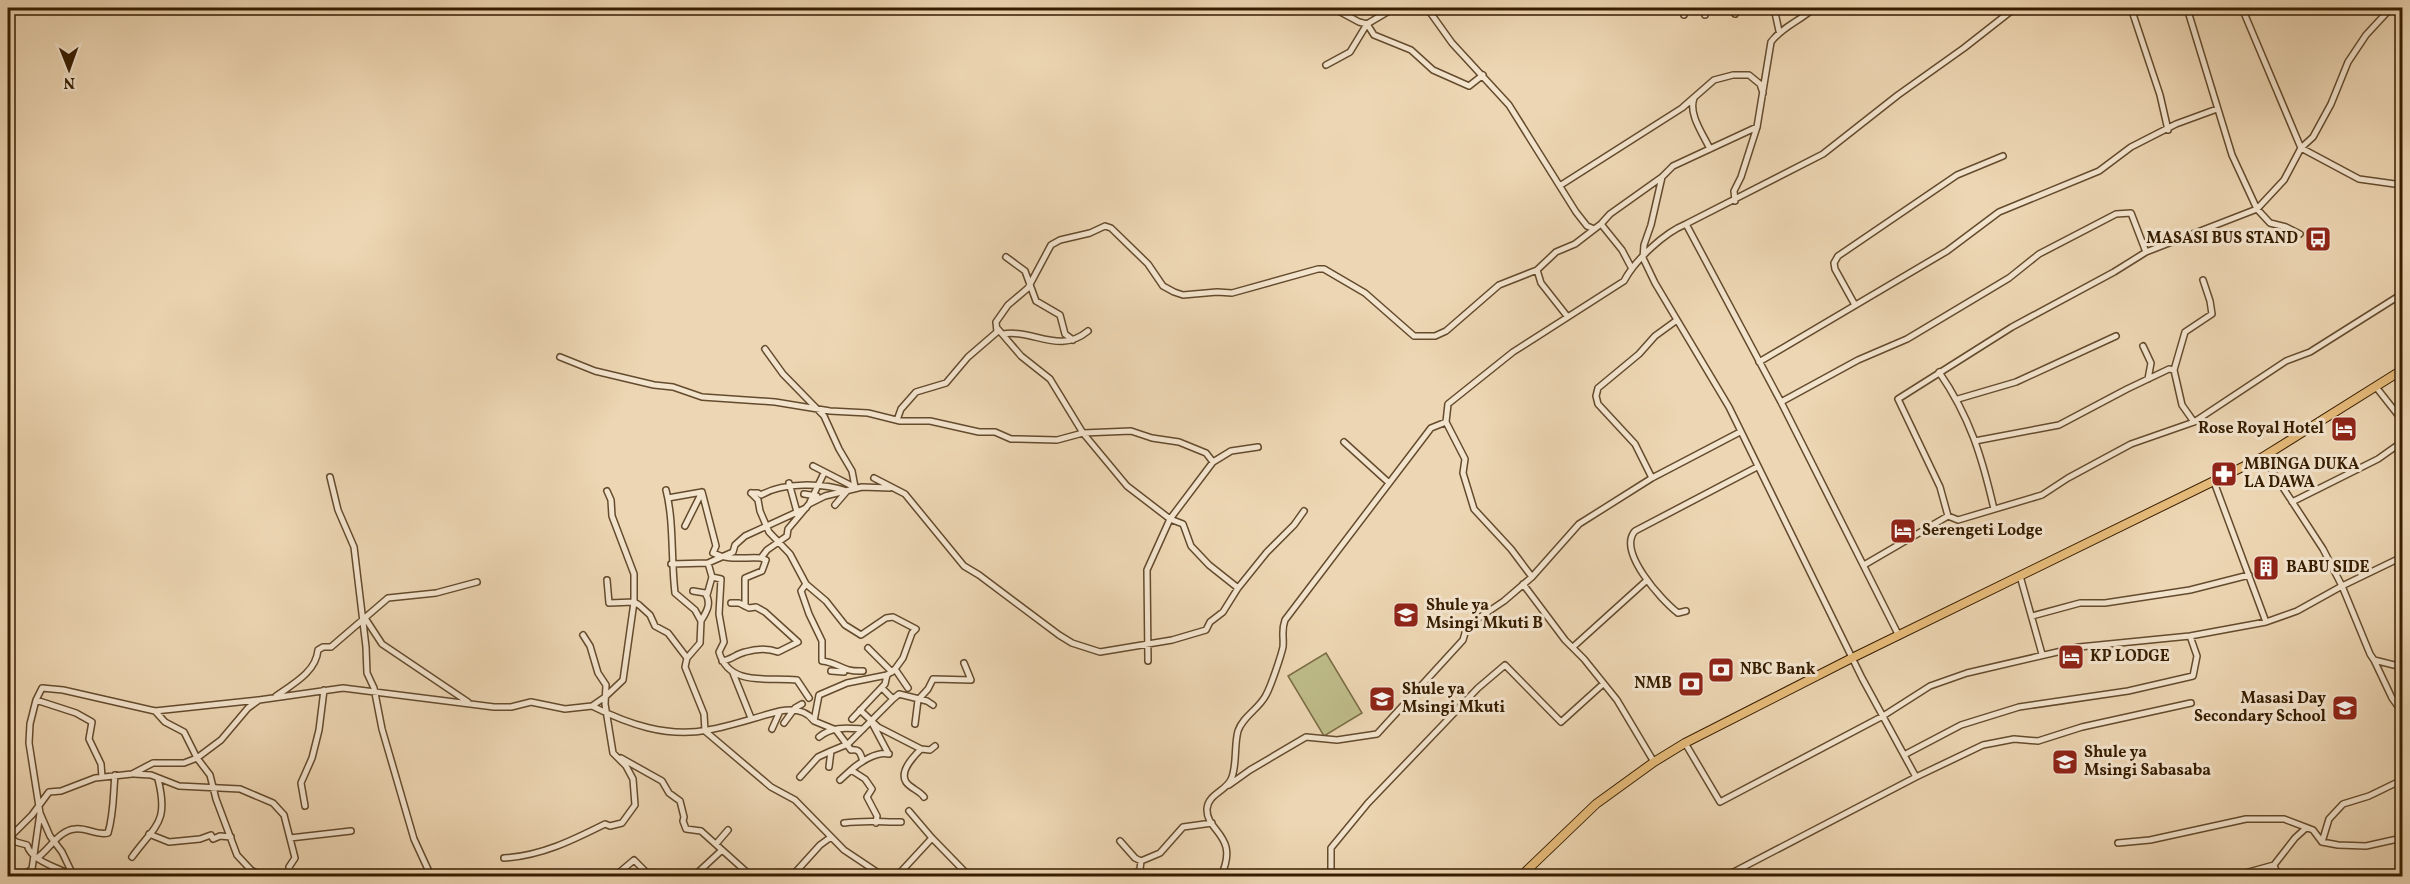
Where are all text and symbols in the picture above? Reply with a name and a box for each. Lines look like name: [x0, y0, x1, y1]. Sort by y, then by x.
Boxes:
north arrow: [39, 39, 99, 99]
text: N: [63, 71, 75, 93]
bus stop icon: MASASI BUS STAND: [2303, 224, 2333, 254]
place label: MASASI BUS STAND: [2146, 228, 2298, 250]
hotel icon: Rose Royal Hotel: [2329, 414, 2359, 444]
place label: Rose Royal Hotel: [2198, 418, 2325, 440]
place label: MBINGA DUKA LA DAWA: [2244, 454, 2360, 494]
pharmacy icon: MBINGA DUKA LA DAWA: [2209, 459, 2239, 489]
hotel icon: Serengeti Lodge: [1888, 516, 1918, 546]
place label: Serengeti Lodge: [1922, 520, 2043, 542]
building icon: BABU SIDE: [2251, 553, 2281, 583]
place label: BABU SIDE: [2286, 557, 2370, 579]
place label: Shule ya Msingi Mkuti B: [1426, 595, 1543, 635]
school or university icon: Shule ya Msingi Mkuti B: [1391, 600, 1421, 630]
hotel icon: KP LODGE: [2056, 642, 2086, 672]
place label: KP LODGE: [2090, 646, 2170, 668]
bank icon: NBC Bank: [1706, 655, 1736, 685]
place label: NBC Bank: [1740, 659, 1816, 681]
bank icon: NMB: [1676, 669, 1706, 699]
place label: NMB: [1634, 673, 1672, 695]
place label: Shule ya Msingi Mkuti: [1402, 679, 1505, 719]
school or university icon: Shule ya Msingi Mkuti: [1367, 684, 1397, 714]
place label: Masasi Day Secondary School: [2194, 688, 2327, 728]
school or university icon: Masasi Day Secondary School: [2330, 693, 2360, 723]
place label: Shule ya Msingi Sabasaba: [2084, 742, 2211, 782]
school or university icon: Shule ya Msingi Sabasaba: [2050, 747, 2080, 777]

